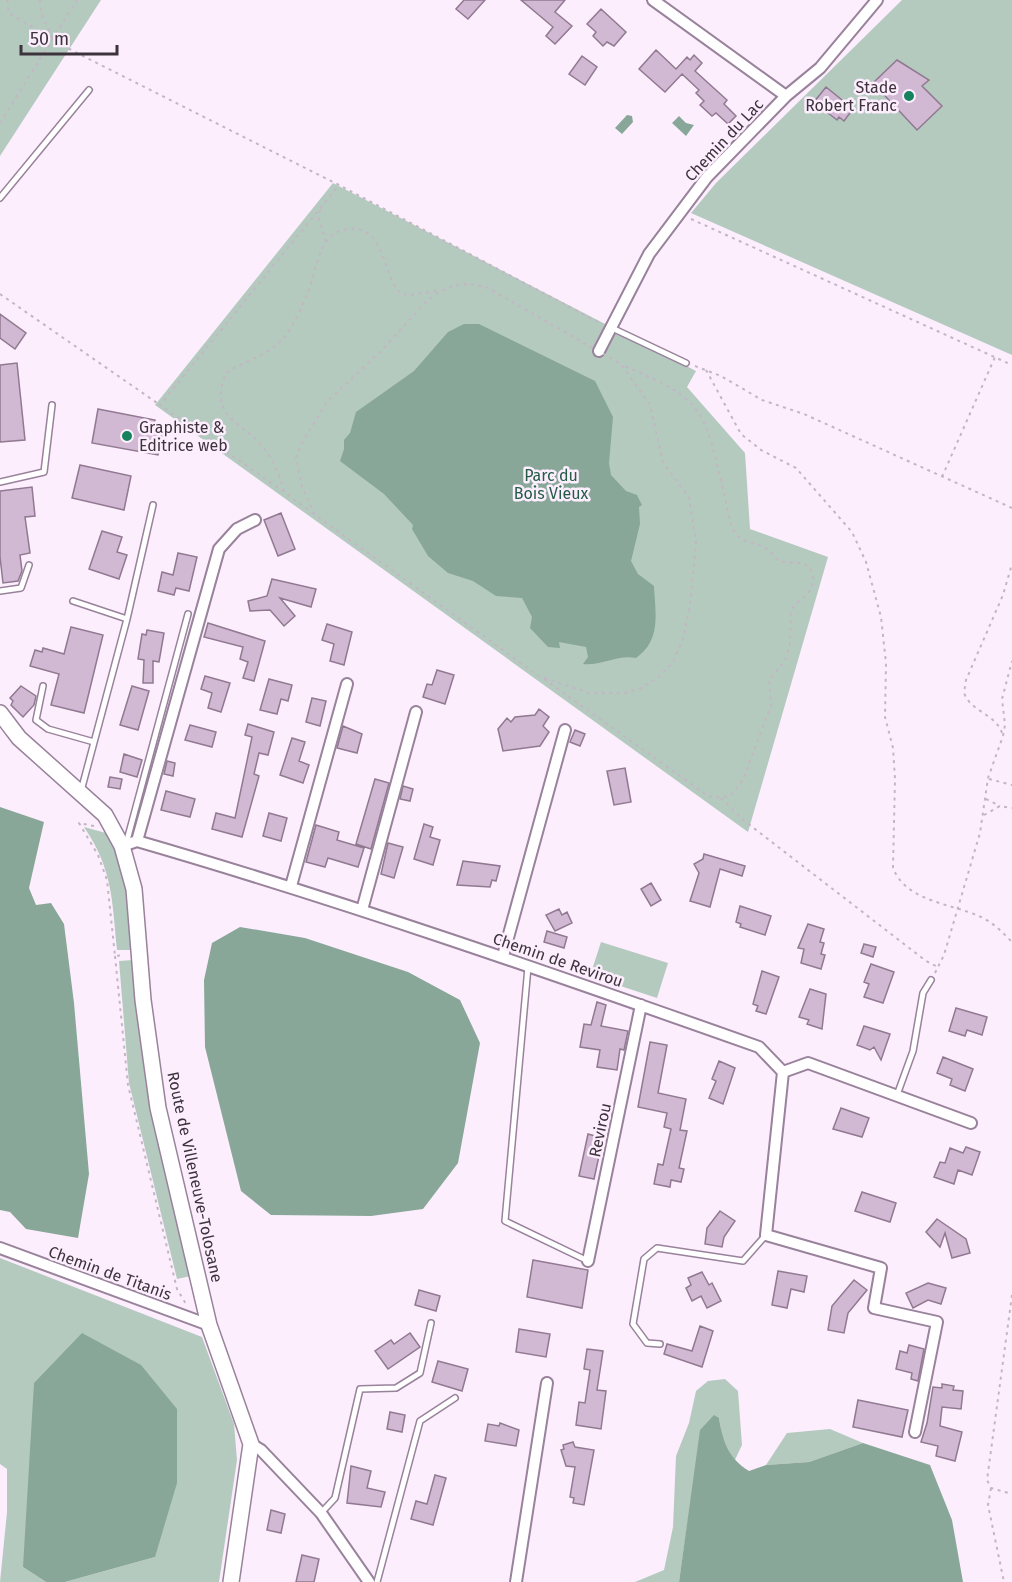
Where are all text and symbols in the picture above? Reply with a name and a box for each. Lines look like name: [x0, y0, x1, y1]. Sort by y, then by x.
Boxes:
scale bar: [21, 18, 117, 56]
text: 50 m: [30, 28, 69, 50]
place label: Stade Robert Franc: [805, 78, 897, 115]
marker: Stade Robert Franc: [902, 89, 916, 103]
street label: Chemin du Lac: [681, 95, 767, 185]
place label: Graphiste & Editrice web: [139, 418, 228, 455]
marker: Graphiste & Editrice web: [120, 429, 134, 443]
park label: Parc du Bois Vieux: [514, 466, 588, 503]
street label: Chemin de Revirou: [491, 929, 625, 991]
street label: Route de Villeneuve-Tolosane: [163, 1070, 227, 1284]
street label: Revirou: [585, 1101, 615, 1159]
street label: Chemin de Titanis: [46, 1242, 174, 1304]

